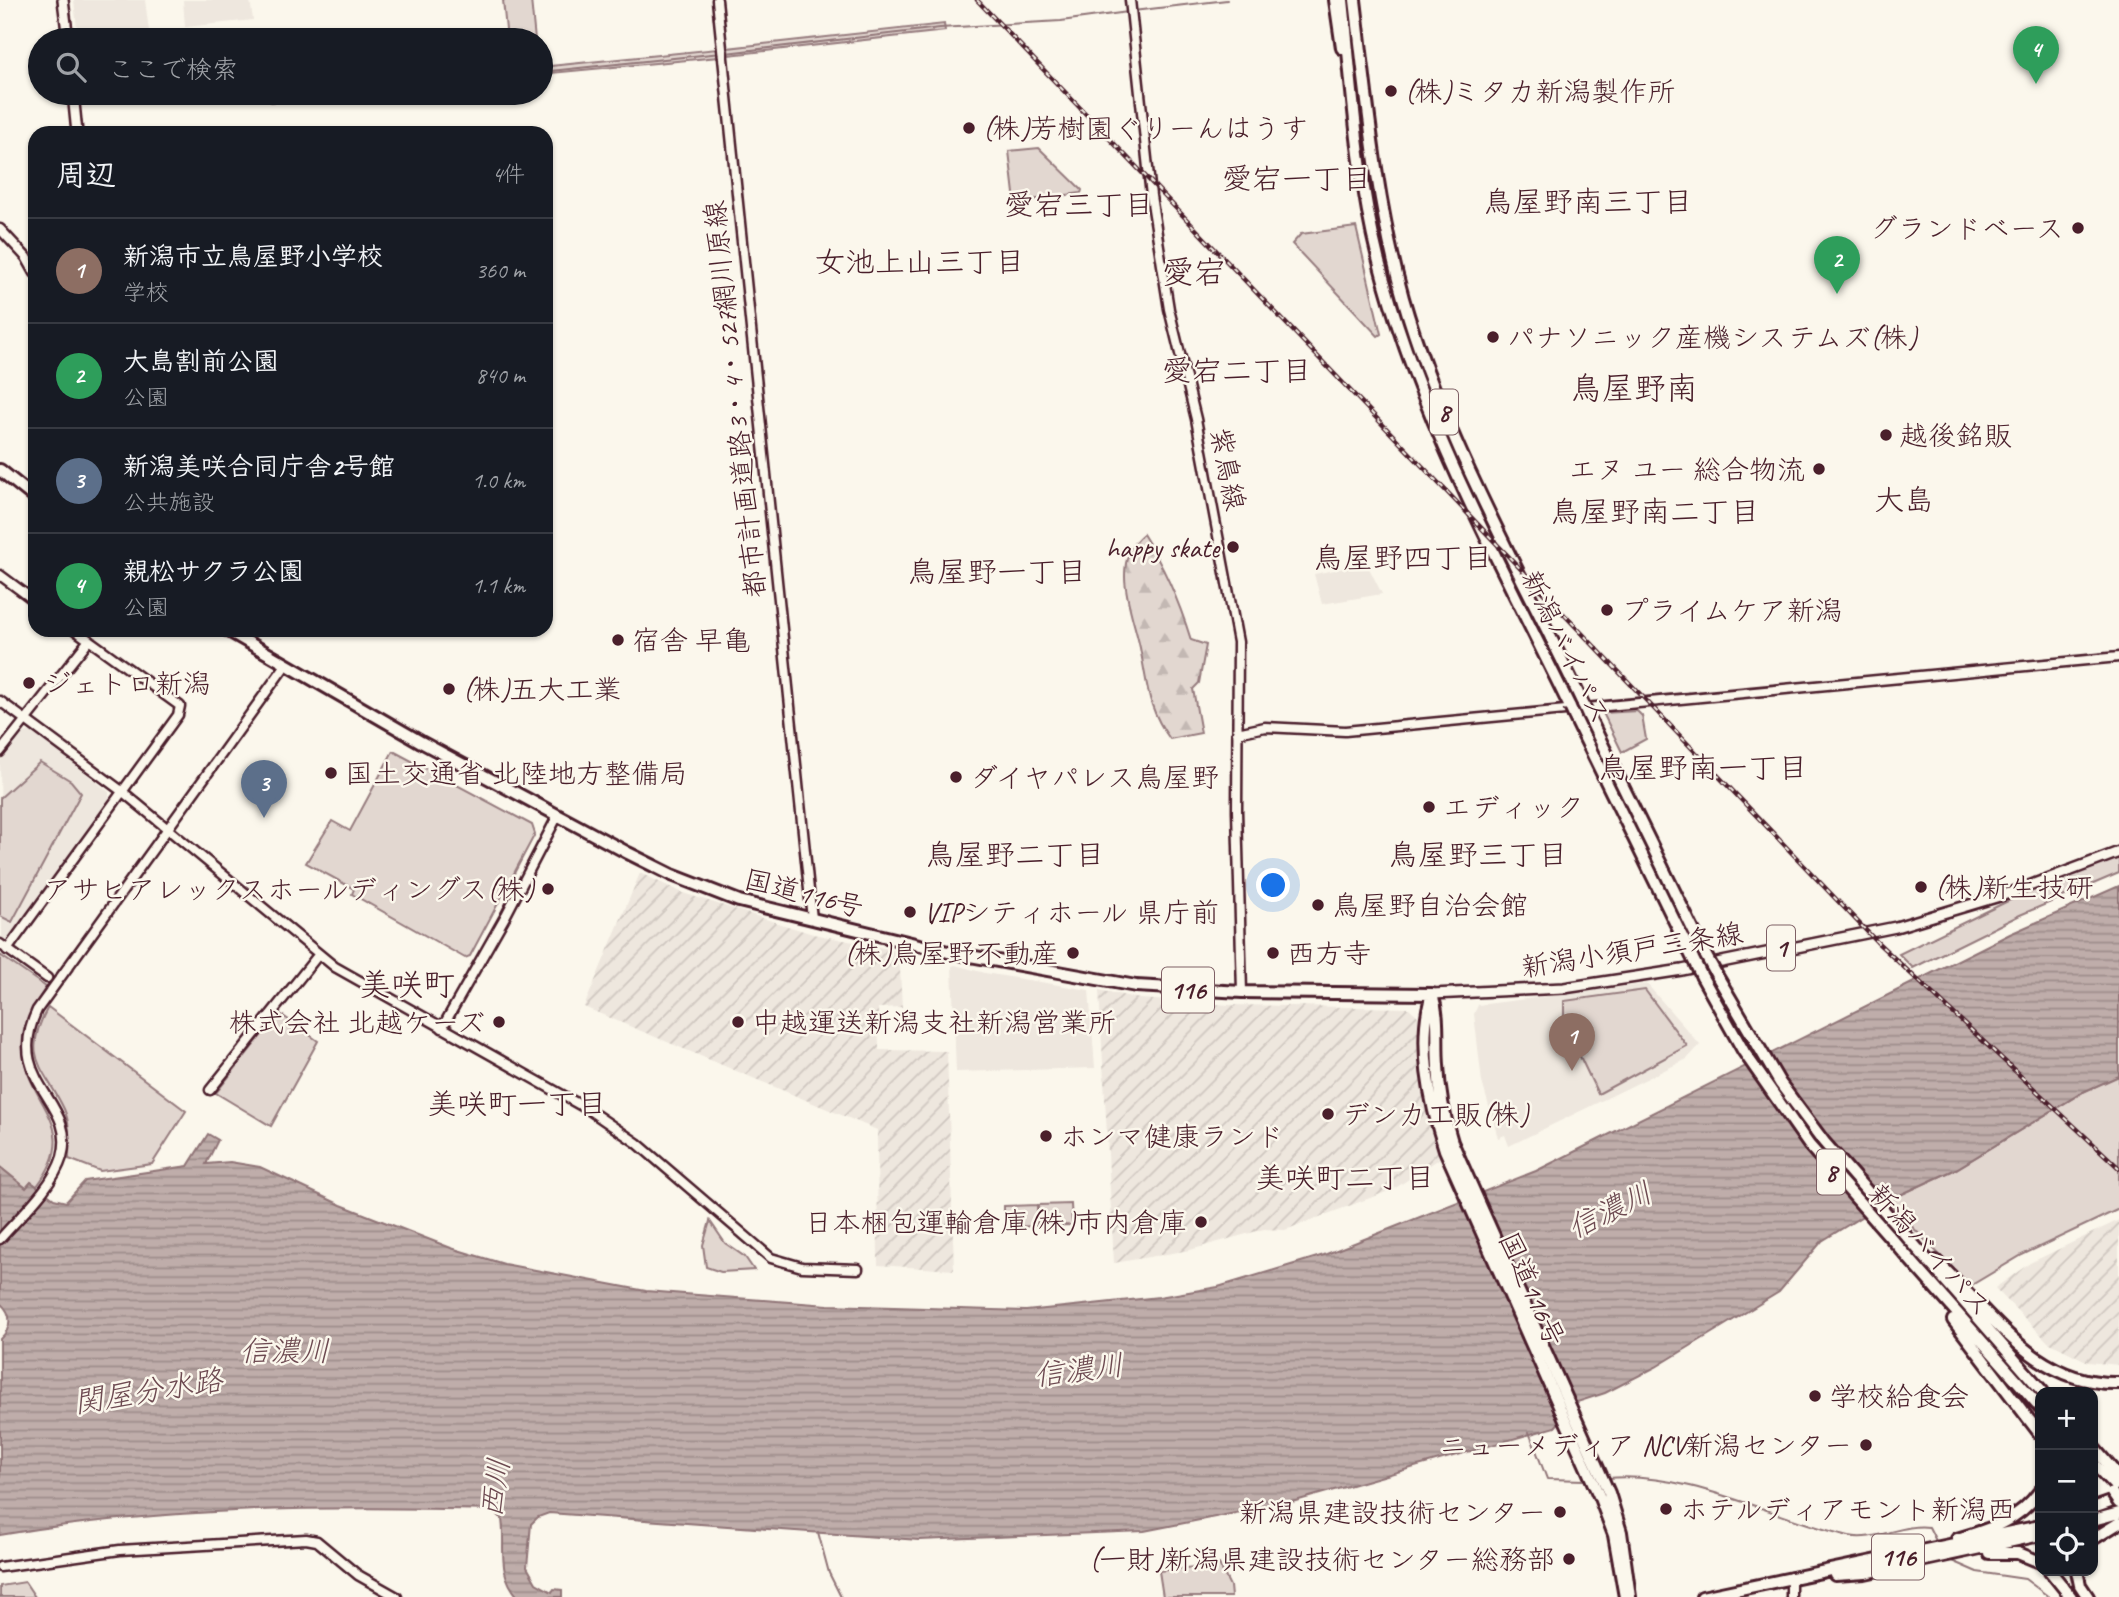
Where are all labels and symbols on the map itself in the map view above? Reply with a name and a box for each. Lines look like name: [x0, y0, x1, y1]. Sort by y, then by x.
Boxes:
pin: 4: [2013, 26, 2059, 84]
place label: (株)ミタカ新潟製作所: [1405, 74, 1675, 109]
marker: (株)ミタカ新潟製作所: [1383, 83, 1399, 99]
place label: (株)芳樹園ぐりーんはうす: [983, 111, 1308, 146]
marker: (株)芳樹園ぐりーんはうす: [961, 120, 977, 136]
district label: 愛宕一丁目: [1222, 160, 1372, 198]
district label: 鳥屋野南三丁目: [1483, 183, 1693, 221]
district label: 愛宕三丁目: [1004, 186, 1154, 224]
street label: 都市計画道路3・4・527網川原線: [697, 199, 773, 599]
place label: グランドベース: [1870, 211, 2064, 246]
marker: グランドベース: [2070, 220, 2086, 236]
pin: 2: [1814, 236, 1860, 294]
district label: 女池上山三丁目: [815, 243, 1025, 281]
district label: 愛宕: [1162, 252, 1226, 293]
place label: パナソニック産機システムズ(株): [1507, 320, 1919, 355]
marker: パナソニック産機システムズ(株): [1485, 329, 1501, 345]
district label: 愛宕二丁目: [1162, 352, 1312, 390]
district label: 鳥屋野南: [1570, 368, 1698, 409]
road number: 8: [1430, 390, 1458, 434]
place label: 越後銘販: [1900, 418, 2012, 453]
street label: 紫鳥線: [1203, 424, 1253, 514]
marker: 越後銘販: [1878, 427, 1894, 443]
place label: エヌ ユー 総合物流: [1569, 452, 1805, 487]
marker: エヌ ユー 総合物流: [1811, 461, 1827, 477]
district label: 大島: [1874, 481, 1934, 519]
district label: 鳥屋野南二丁目: [1550, 493, 1760, 531]
place label: happy skate: [1106, 530, 1221, 565]
marker: happy skate: [1225, 539, 1241, 555]
district label: 鳥屋野四丁目: [1313, 539, 1493, 577]
district label: 鳥屋野一丁目: [907, 553, 1087, 591]
street label: 新潟バイパス: [1514, 564, 1618, 730]
place label: プライムケア新潟: [1621, 593, 1843, 628]
marker: プライムケア新潟: [1599, 602, 1615, 618]
place label: 宿舎 早亀: [632, 623, 751, 658]
marker: 宿舎 早亀: [610, 632, 626, 648]
place label: ジェトロ新潟: [43, 666, 211, 701]
place label: (株)五大工業: [463, 672, 621, 707]
marker: ジェトロ新潟: [21, 675, 37, 691]
marker: (株)五大工業: [441, 681, 457, 697]
district label: 鳥屋野南一丁目: [1598, 749, 1808, 787]
place label: 国土交通省 北陸地方整備局: [345, 756, 688, 791]
pin: 3: [241, 760, 287, 818]
place label: ダイヤパレス鳥屋野: [970, 760, 1219, 795]
marker: 国土交通省 北陸地方整備局: [323, 765, 339, 781]
marker: ダイヤパレス鳥屋野: [948, 769, 964, 785]
place label: エディック: [1443, 790, 1584, 825]
marker: エディック: [1421, 799, 1437, 815]
district label: 鳥屋野二丁目: [925, 836, 1105, 874]
district label: 鳥屋野三丁目: [1388, 836, 1568, 874]
street label: 国道116号: [741, 861, 867, 925]
your location: [1256, 868, 1290, 902]
place label: (株)新生技研: [1935, 870, 2093, 905]
place label: アサヒアレックスホールディングス(株): [43, 872, 536, 907]
marker: (株)新生技研: [1913, 879, 1929, 895]
marker: アサヒアレックスホールディングス(株): [540, 881, 556, 897]
place label: 鳥屋野自治会館: [1332, 888, 1528, 923]
place label: VIPシティホール 県庁前: [924, 895, 1219, 930]
marker: 鳥屋野自治会館: [1310, 897, 1326, 913]
marker: VIPシティホール 県庁前: [902, 904, 918, 920]
street label: 新潟小須戸三条線: [1519, 915, 1745, 985]
road number: 1: [1767, 925, 1795, 970]
place label: (株)鳥屋野不動産: [845, 936, 1059, 971]
place label: 西方寺: [1287, 936, 1371, 971]
marker: (株)鳥屋野不動産: [1065, 945, 1081, 961]
marker: 西方寺: [1265, 945, 1281, 961]
district label: 美咲町: [359, 964, 455, 1005]
road number: 116: [1162, 967, 1214, 1012]
place label: 株式会社 北越ケーズ: [228, 1005, 485, 1040]
place label: 中越運送新潟支社新潟営業所: [752, 1005, 1116, 1040]
pin: 1: [1549, 1013, 1595, 1071]
marker: 株式会社 北越ケーズ: [491, 1014, 507, 1030]
marker: 中越運送新潟支社新潟営業所: [730, 1014, 746, 1030]
district label: 美咲町一丁目: [427, 1085, 607, 1123]
place label: デンカ工販(株): [1342, 1097, 1530, 1132]
marker: デンカ工販(株): [1320, 1106, 1336, 1122]
place label: ホンマ健康ランド: [1060, 1119, 1284, 1154]
marker: ホンマ健康ランド: [1038, 1128, 1054, 1144]
road number: 8: [1817, 1149, 1845, 1194]
district label: 美咲町二丁目: [1255, 1159, 1435, 1197]
water label: 信濃川: [1561, 1173, 1659, 1247]
street label: 新潟バイパス: [1861, 1176, 1999, 1324]
place label: 日本梱包運輸倉庫(株)市内倉庫: [805, 1205, 1187, 1240]
marker: 日本梱包運輸倉庫(株)市内倉庫: [1193, 1214, 1209, 1230]
street label: 国道116号: [1491, 1226, 1573, 1352]
water label: 信濃川: [240, 1332, 330, 1370]
water label: 信濃川: [1032, 1346, 1126, 1394]
water label: 関屋分水路: [71, 1360, 227, 1421]
place label: 学校給食会: [1829, 1379, 1969, 1414]
marker: 学校給食会: [1807, 1388, 1823, 1404]
place label: ニューメディア NCV新潟センター: [1439, 1428, 1852, 1463]
marker: ニューメディア NCV新潟センター: [1858, 1437, 1874, 1453]
water label: 西川: [472, 1456, 518, 1520]
place label: ホテルディアモント新潟西: [1680, 1492, 2015, 1527]
place label: 新潟県建設技術センター: [1239, 1495, 1546, 1530]
marker: ホテルディアモント新潟西: [1658, 1501, 1674, 1517]
marker: 新潟県建設技術センター: [1552, 1504, 1568, 1520]
road number: 116: [1872, 1534, 1924, 1580]
place label: (一財)新潟県建設技術センター総務部: [1090, 1542, 1555, 1577]
marker: (一財)新潟県建設技術センター総務部: [1561, 1551, 1577, 1567]

